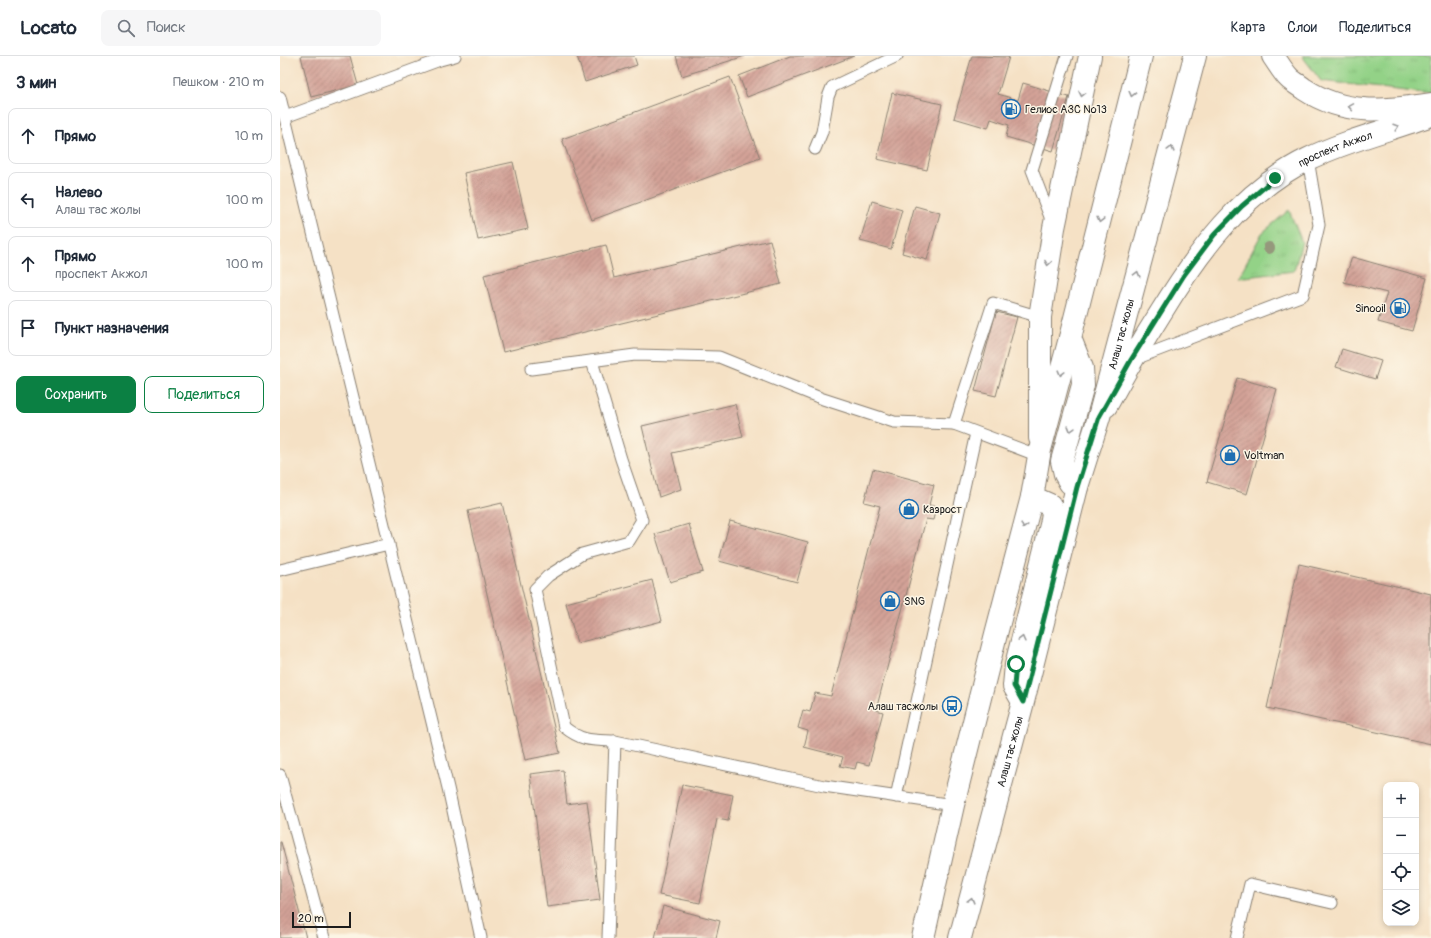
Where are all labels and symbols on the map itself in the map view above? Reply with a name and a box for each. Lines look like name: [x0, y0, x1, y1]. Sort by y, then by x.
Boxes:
one-way arrow: [1128, 90, 1137, 97]
one-way arrow: [1078, 91, 1086, 97]
fuel station icon: Гелиос АЗС №13: [1000, 98, 1022, 120]
place label: Гелиос АЗС №13: [1025, 103, 1107, 116]
one-way arrow: [1347, 104, 1354, 112]
one-way arrow: [1393, 123, 1400, 132]
street label: проспект Акжол: [1296, 128, 1374, 169]
one-way arrow: [1166, 145, 1174, 152]
route end: [1266, 169, 1284, 187]
one-way arrow: [1096, 216, 1105, 223]
one-way arrow: [1045, 260, 1053, 266]
one-way arrow: [1132, 271, 1141, 278]
street label: Алаш тас жолы: [1105, 297, 1137, 371]
fuel station icon: Sinooil: [1389, 297, 1411, 319]
place label: Sinooil: [1355, 302, 1386, 315]
one-way arrow: [1057, 369, 1066, 376]
one-way arrow: [1067, 425, 1076, 432]
shop icon: Voltman: [1219, 444, 1241, 466]
place label: Voltman: [1244, 449, 1284, 462]
shop icon: Казрост: [898, 498, 920, 520]
place label: Казрост: [923, 503, 962, 516]
one-way arrow: [1021, 523, 1029, 530]
shop icon: SNG: [879, 590, 901, 612]
place label: SNG: [904, 595, 925, 608]
one-way arrow: [1017, 636, 1026, 643]
route start: [1007, 655, 1025, 673]
bus stop icon: Алаш тасжолы: [941, 695, 963, 717]
place label: Алаш тасжолы: [868, 700, 938, 713]
street label: Алаш тас жолы: [994, 715, 1025, 788]
one-way arrow: [966, 897, 974, 904]
scale bar: [292, 910, 351, 929]

